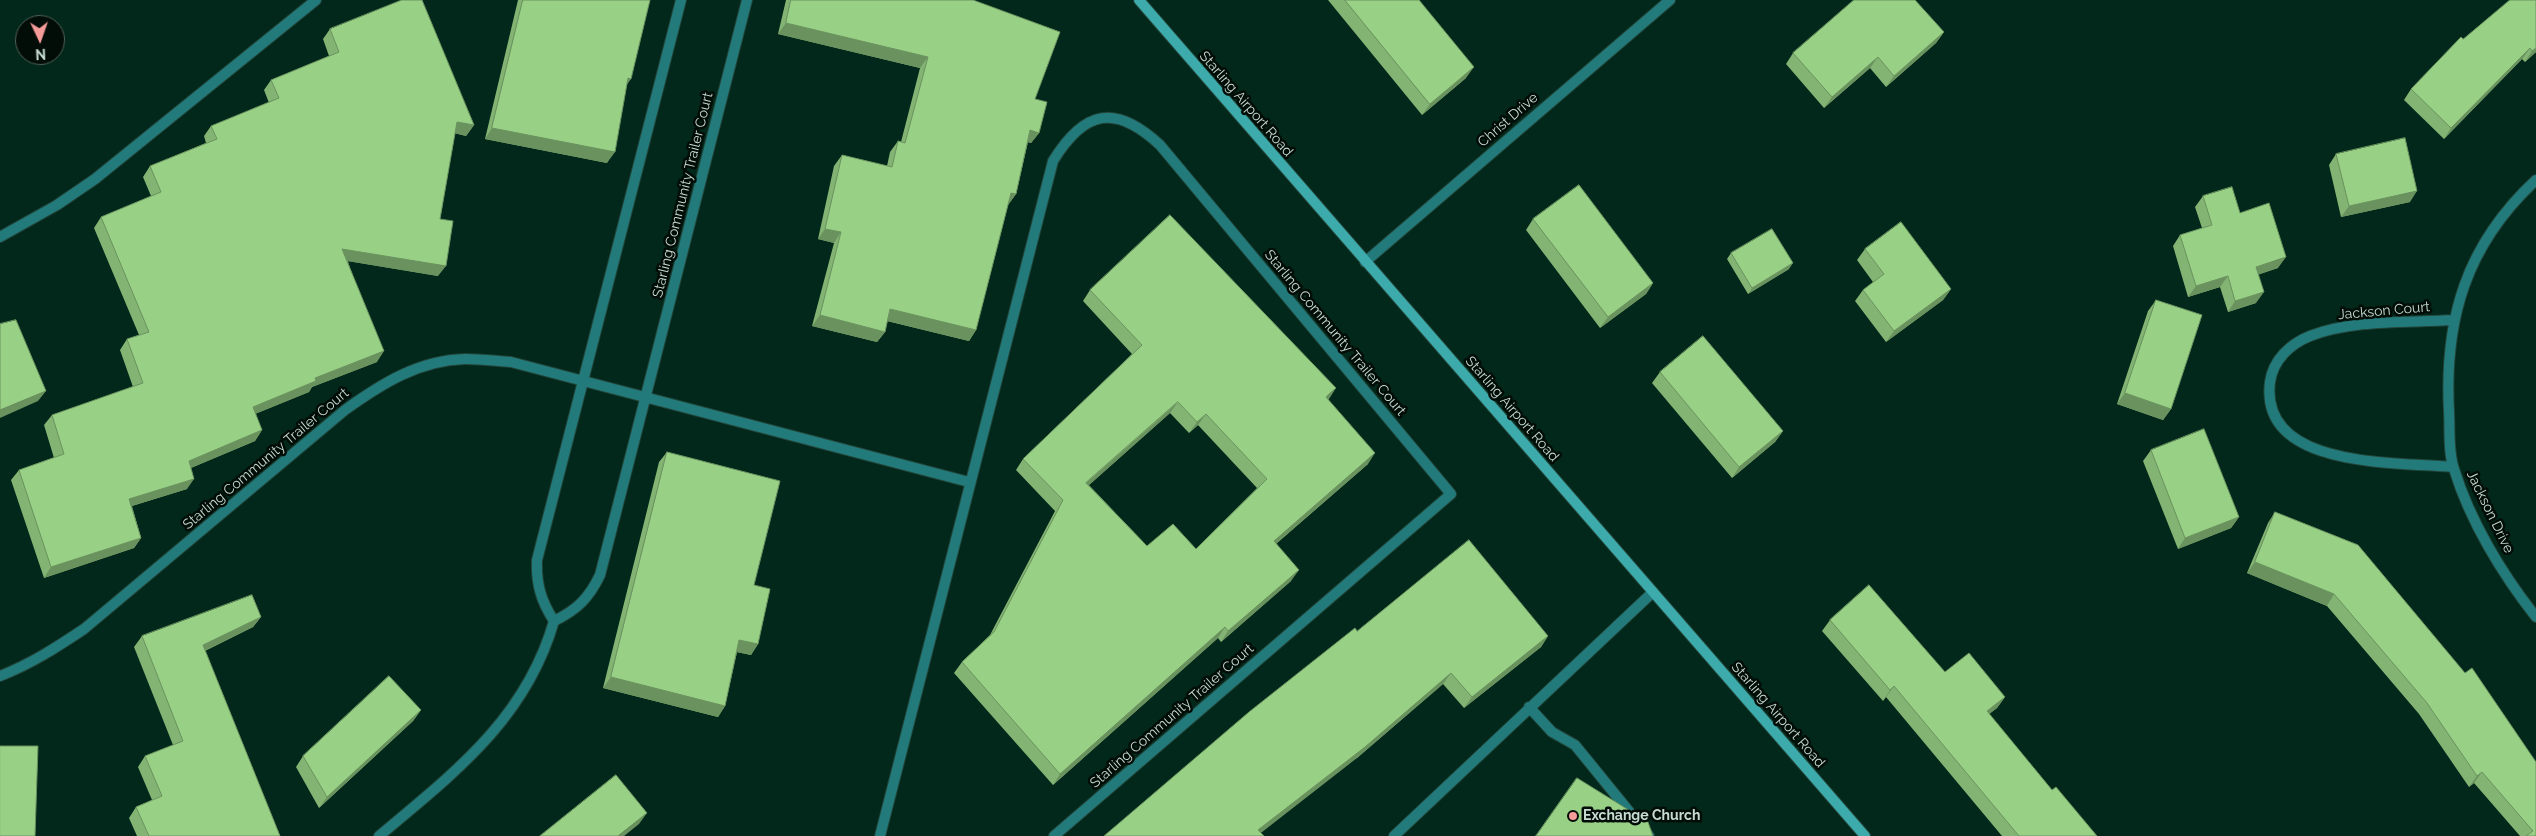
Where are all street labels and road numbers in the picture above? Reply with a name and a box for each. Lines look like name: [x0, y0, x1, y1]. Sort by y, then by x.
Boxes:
street label: Starling Airport Road: [1196, 48, 1296, 160]
street label: Christ Drive: [1475, 89, 1541, 151]
street label: Starling Community Trailer Court: [649, 91, 717, 299]
street label: Starling Community Trailer Court: [1261, 247, 1409, 419]
street label: Jackson Court: [2337, 299, 2431, 323]
street label: Starling Airport Road: [1462, 353, 1562, 465]
street label: Starling Community Trailer Court: [180, 385, 352, 533]
street label: Jackson Drive: [2463, 468, 2517, 556]
street label: Starling Community Trailer Court: [1087, 640, 1257, 792]
street label: Starling Airport Road: [1728, 659, 1828, 771]

